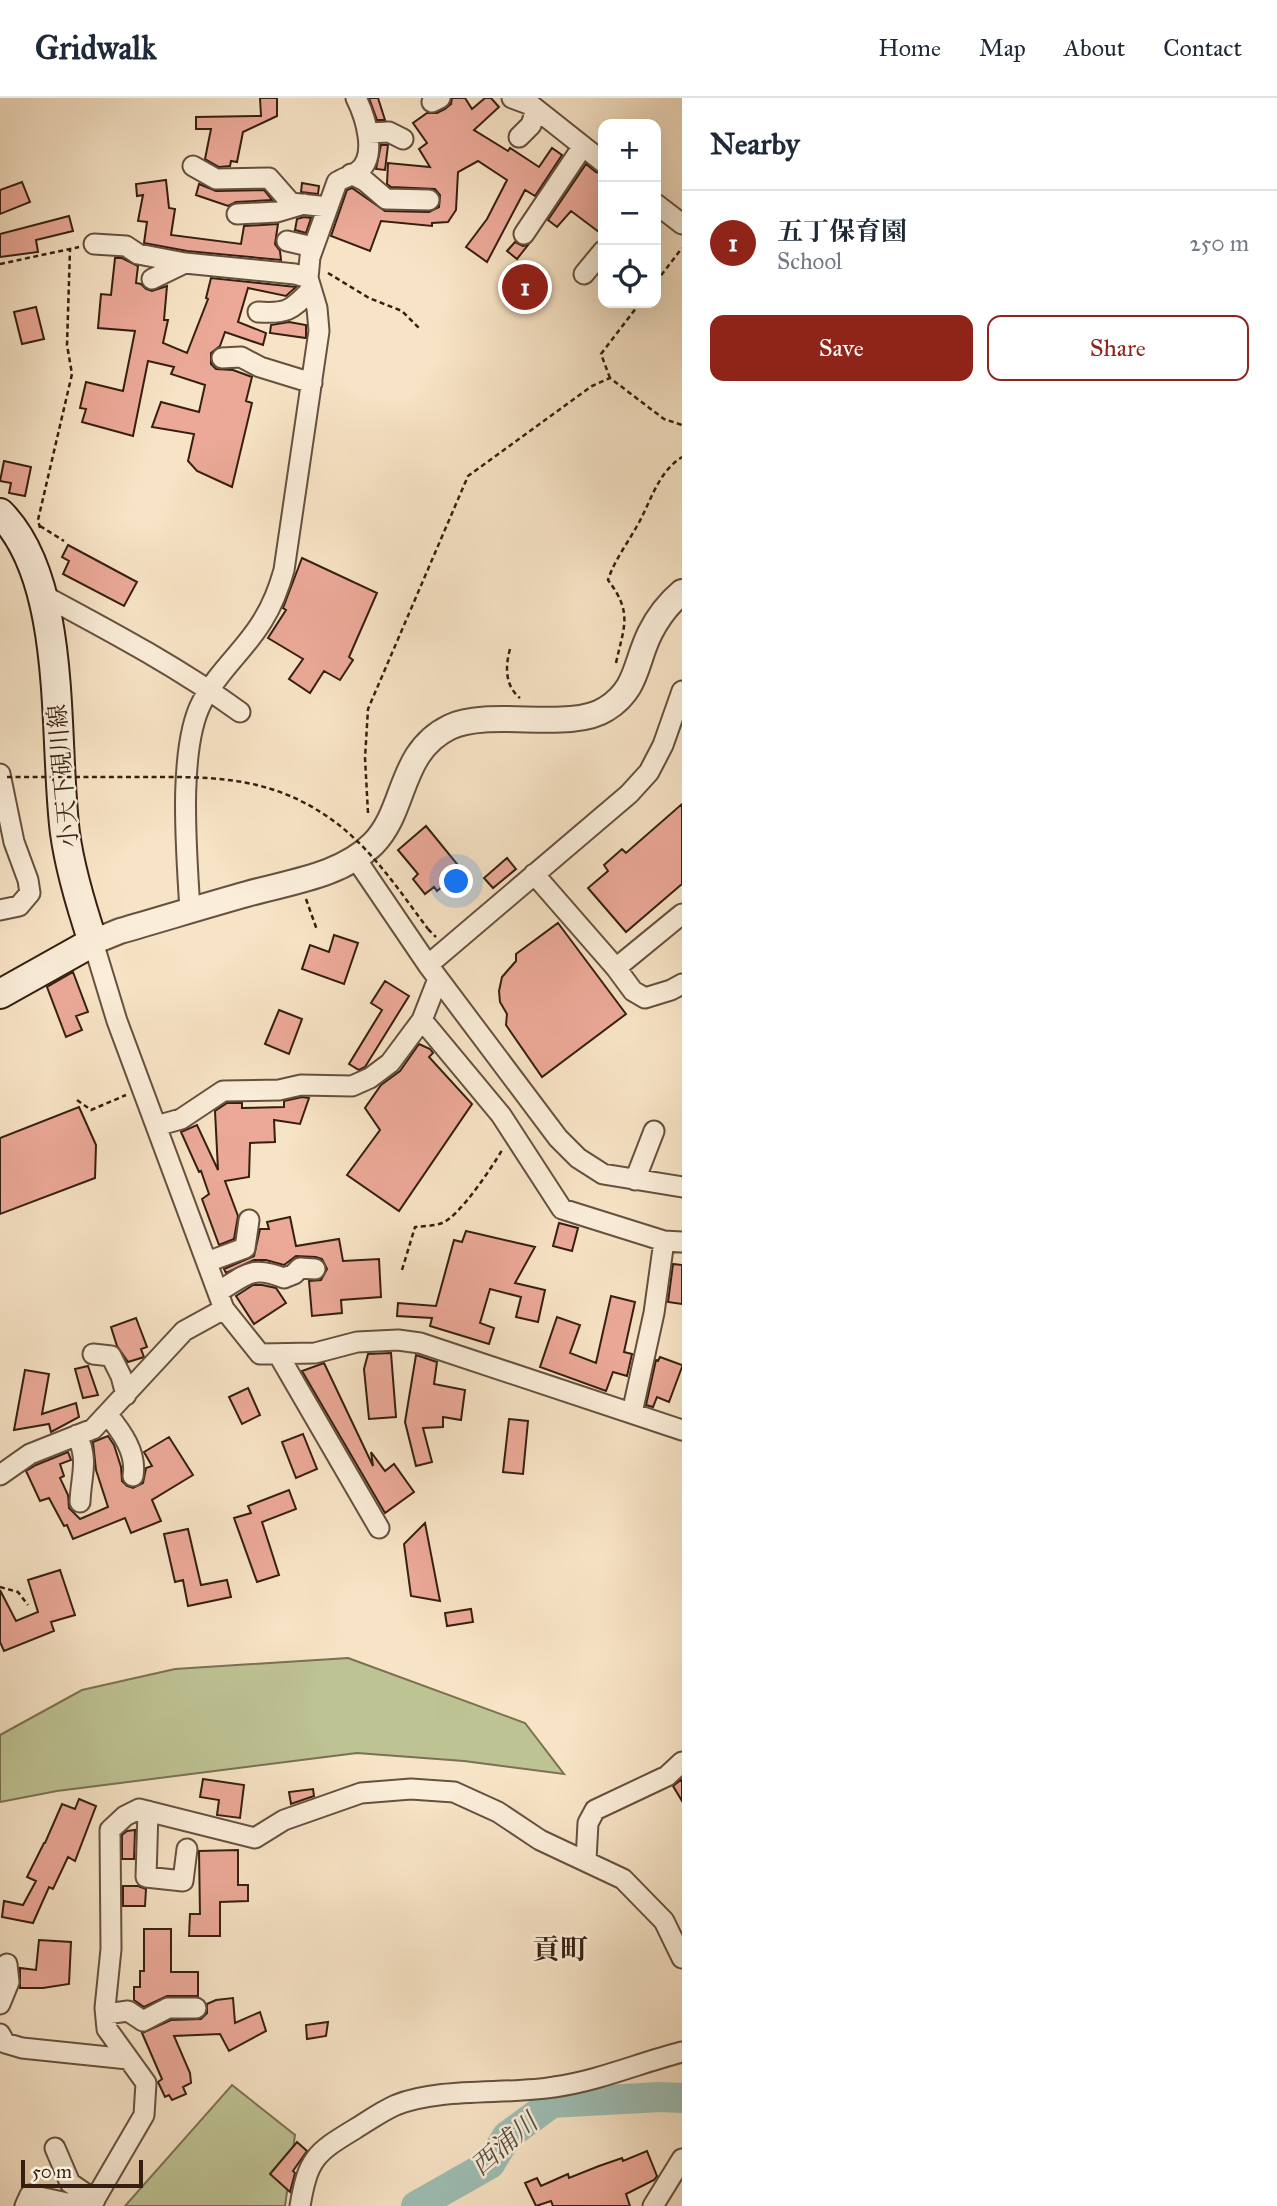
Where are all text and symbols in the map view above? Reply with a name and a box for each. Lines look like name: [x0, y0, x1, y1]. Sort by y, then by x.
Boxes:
text: Gridwalk: [35, 28, 157, 68]
text: Home: [878, 33, 941, 63]
text: Map: [979, 33, 1026, 63]
text: About: [1064, 33, 1125, 63]
text: Contact: [1163, 33, 1242, 63]
map controls: [598, 119, 661, 308]
button: +: [598, 119, 661, 182]
text: Nearby: [710, 126, 800, 162]
button: −: [598, 182, 661, 245]
text: 五丁保育園: [777, 215, 907, 247]
text: 1: [728, 229, 738, 257]
text: 250 m: [1189, 229, 1249, 257]
button: locate: [598, 245, 661, 308]
text: School: [777, 247, 842, 275]
pin: 1: [502, 261, 548, 313]
button: Save: [710, 315, 973, 381]
button: Share: [987, 315, 1249, 381]
street label: 小天下硯川線: [42, 703, 84, 849]
your location: [439, 864, 473, 898]
district label: 貢町: [532, 1932, 588, 1967]
water label: 西浦川: [464, 2104, 546, 2182]
scale bar: [21, 2157, 144, 2189]
text: 50 m: [32, 2160, 72, 2183]

